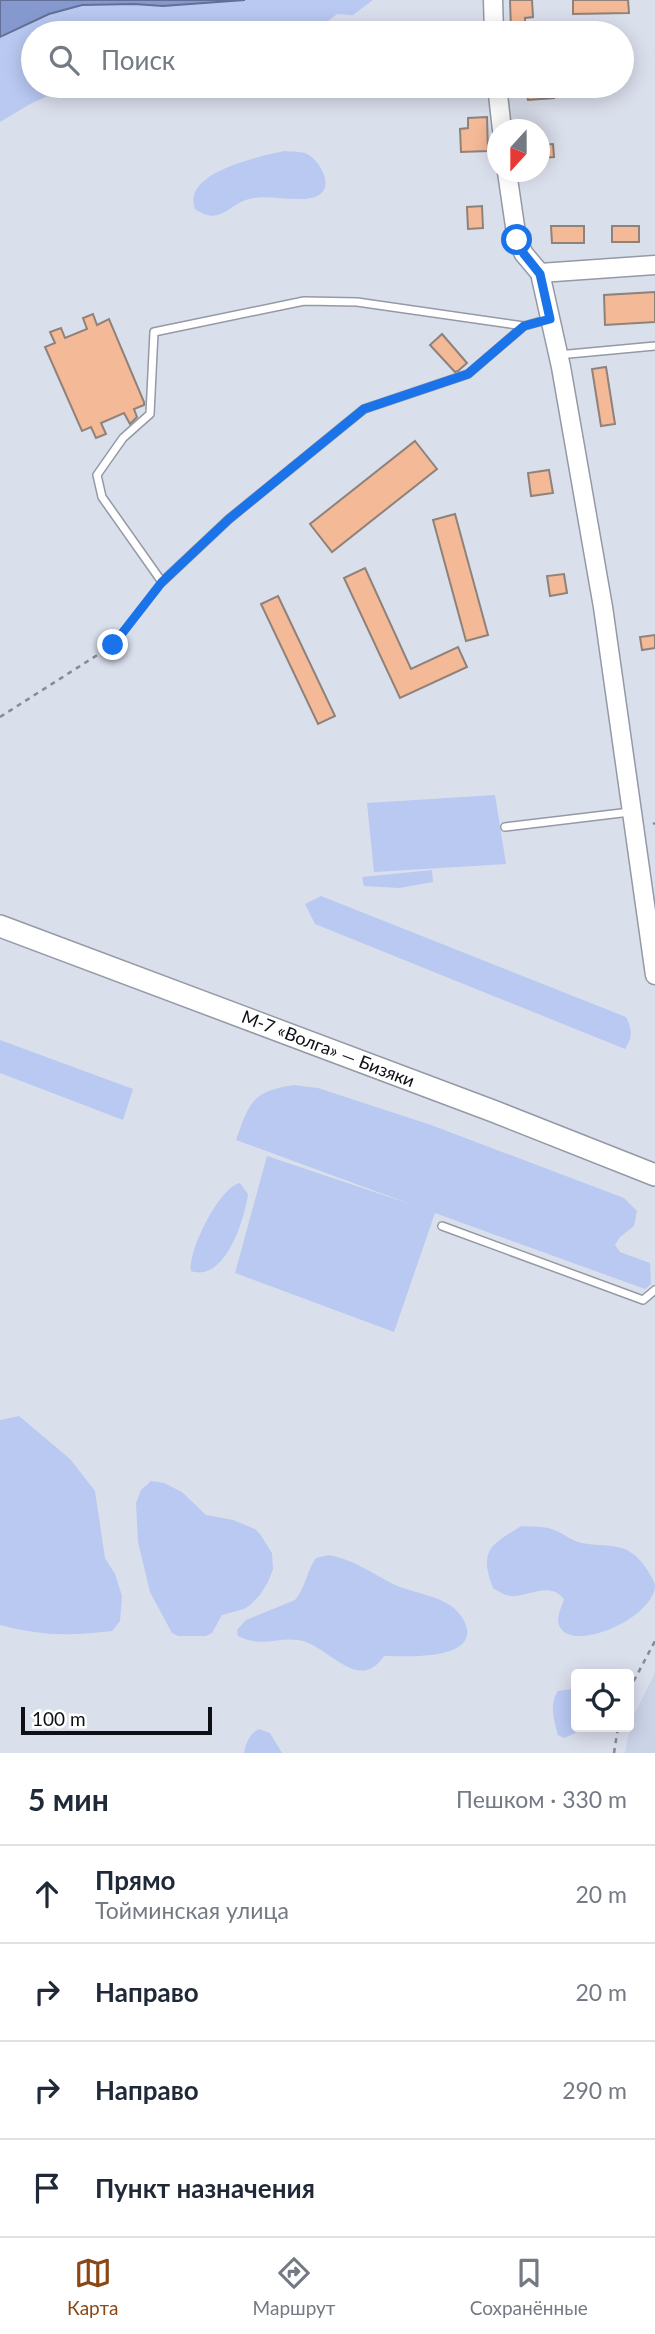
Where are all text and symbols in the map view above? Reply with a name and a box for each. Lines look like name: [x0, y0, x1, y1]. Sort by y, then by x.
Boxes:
search box: [21, 21, 634, 98]
icon: search: [45, 41, 83, 79]
text: Поиск: [101, 44, 175, 76]
north arrow: [487, 119, 550, 182]
route start: [501, 224, 532, 255]
route end: [97, 629, 128, 660]
street label: М-7 «Волга» — Бизяки: [239, 1005, 418, 1091]
map controls: [571, 1669, 634, 1732]
button: locate: [571, 1669, 634, 1732]
scale bar: [21, 1704, 212, 1736]
text: 100 m: [32, 1707, 86, 1730]
text: 5 мин: [28, 1781, 109, 1817]
text: Пешком · 330 m: [456, 1785, 627, 1813]
text: Прямо: [95, 1864, 176, 1896]
icon: ahead: [28, 1875, 66, 1913]
text: 20 m: [576, 1880, 627, 1908]
text: Тойминская улица: [95, 1896, 289, 1924]
icon: right: [28, 1973, 66, 2011]
text: Направо: [95, 1976, 199, 2008]
text: 20 m: [576, 1978, 627, 2006]
icon: right: [28, 2071, 66, 2109]
text: Направо: [95, 2074, 199, 2106]
text: 290 m: [562, 2076, 627, 2104]
icon: arrive: [28, 2169, 66, 2207]
text: Пункт назначения: [95, 2172, 315, 2204]
tab: Карта: [67, 2254, 118, 2319]
tab: Маршрут: [253, 2254, 335, 2319]
tab: Сохранённые: [470, 2254, 588, 2319]

